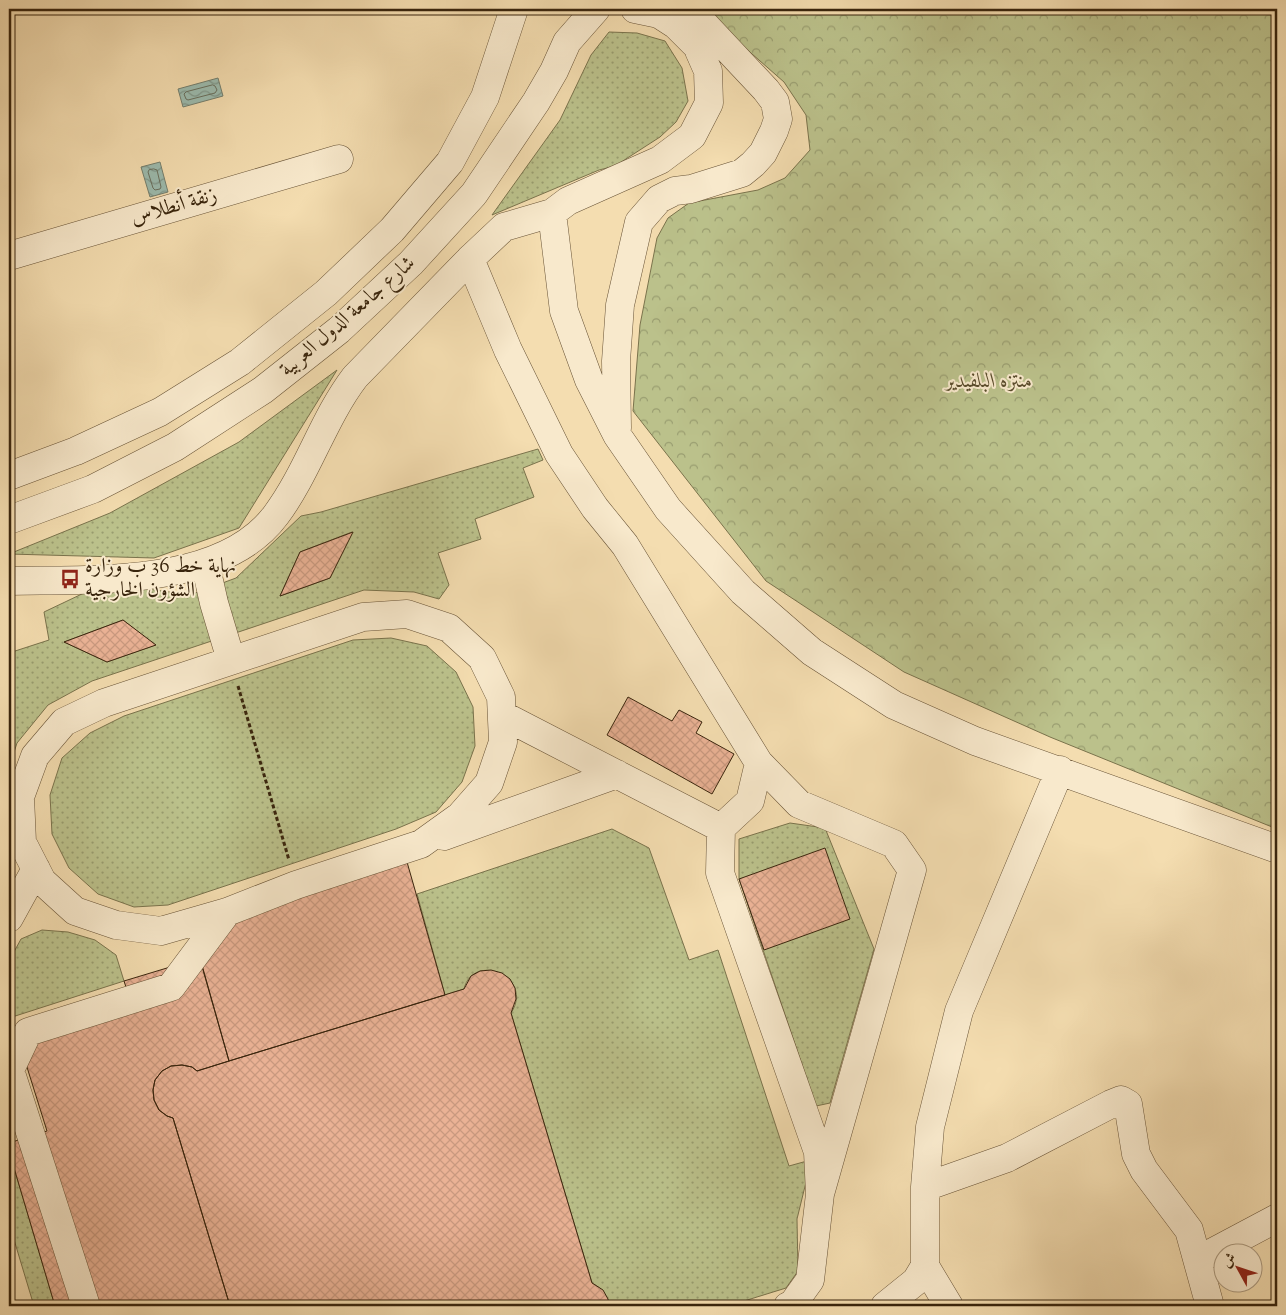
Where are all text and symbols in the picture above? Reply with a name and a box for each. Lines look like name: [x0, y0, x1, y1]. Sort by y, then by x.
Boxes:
street label: زنقة أنطلاس: [127, 178, 221, 234]
street label: شارع جامعة الدول العربية: [273, 249, 423, 385]
park label: منتزه البلفيدير: [943, 367, 1033, 397]
place label: نهاية خط 36 ب وزارة الشؤون الخارجية: [85, 552, 236, 606]
bus stop icon: نهاية خط 36 ب وزارة الشؤون الخارجية: [59, 568, 81, 590]
north arrow: [1214, 1242, 1264, 1292]
text: ش: [1217, 1249, 1242, 1273]

